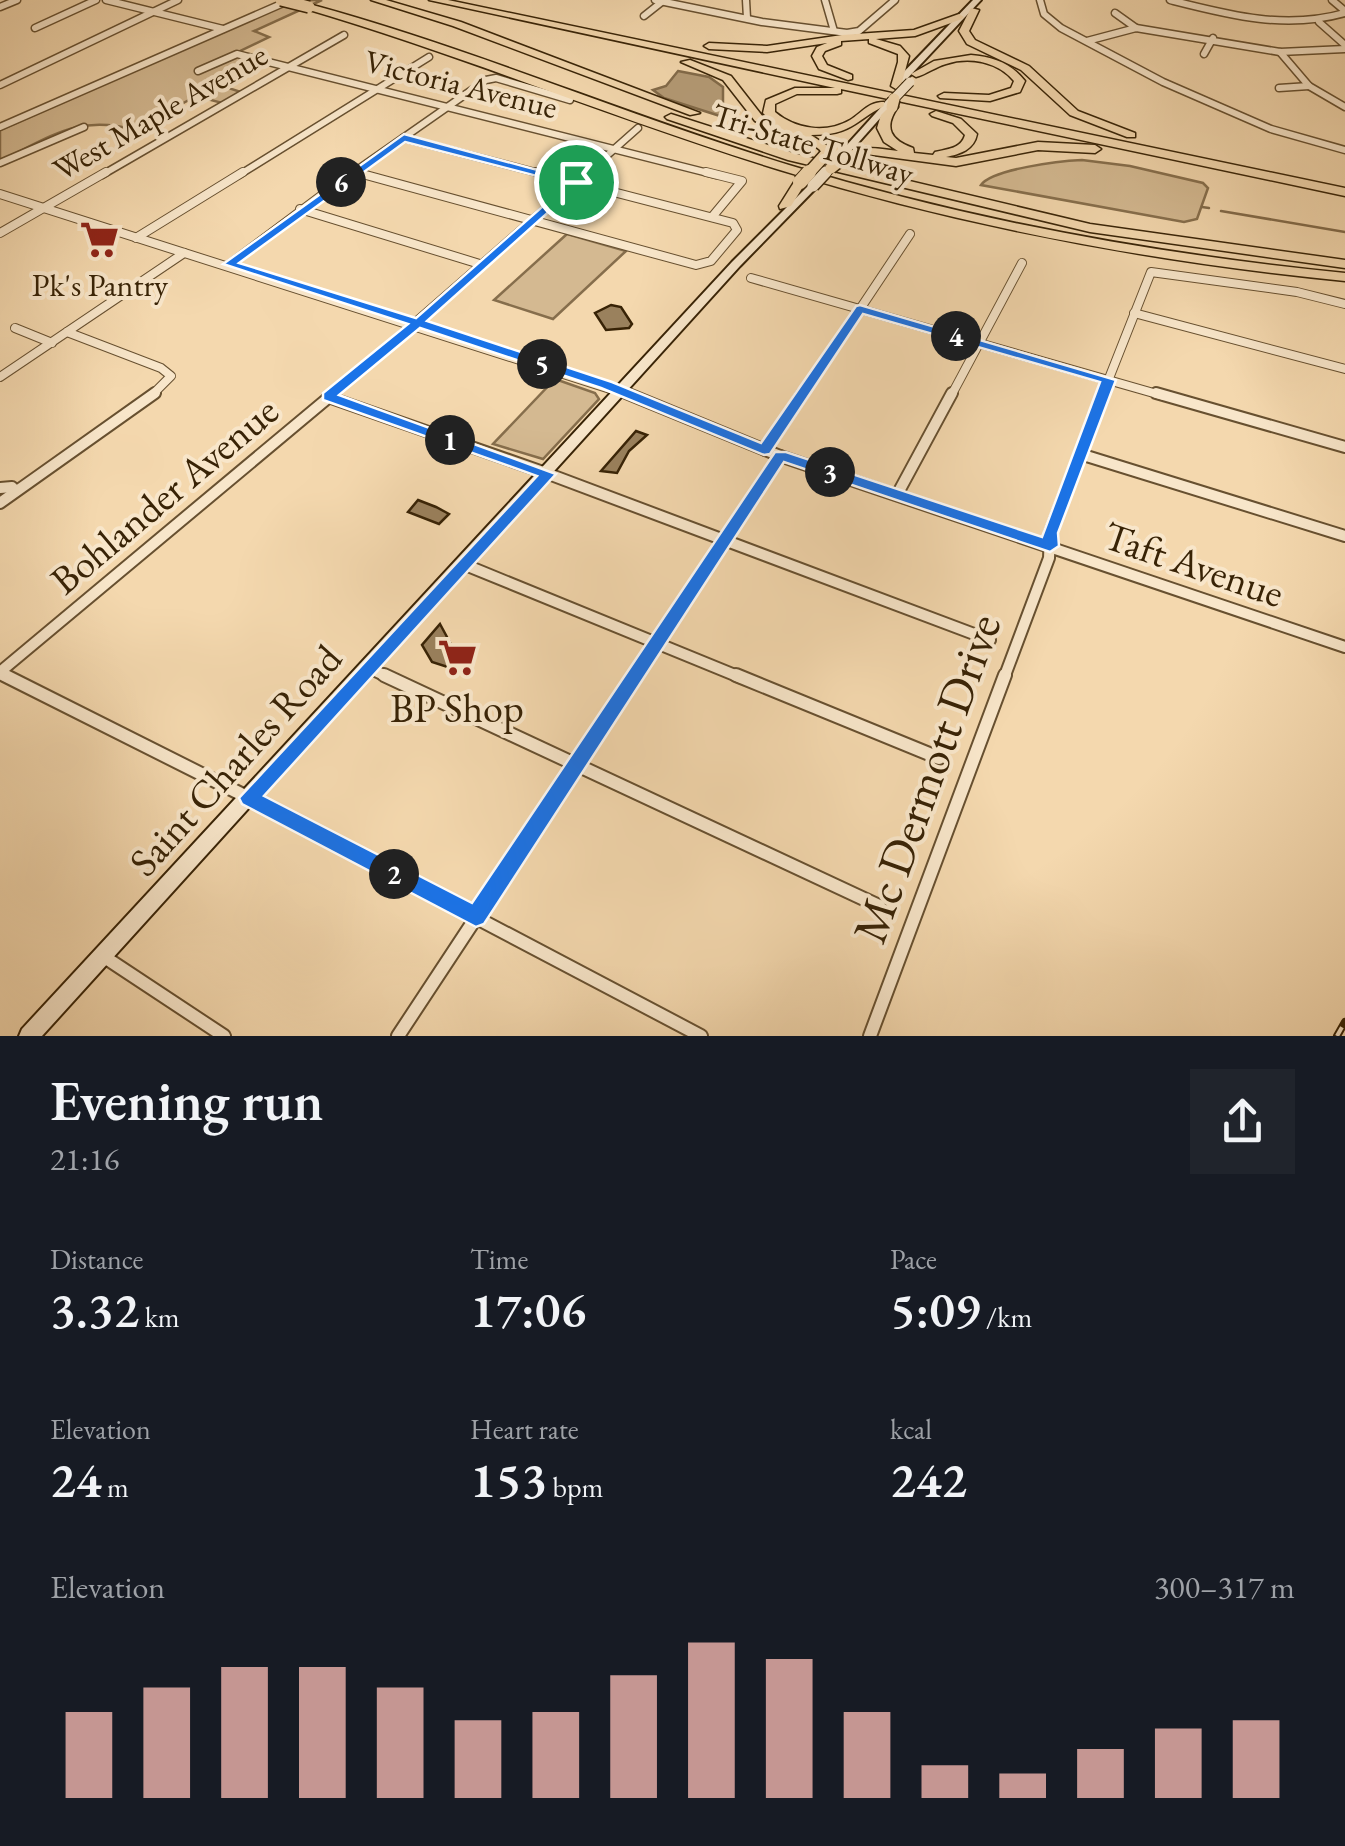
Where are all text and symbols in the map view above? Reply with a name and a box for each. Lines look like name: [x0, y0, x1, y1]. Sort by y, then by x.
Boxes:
street label: West Maple Avenue: [45, 34, 275, 190]
street label: Victoria Avenue: [360, 40, 562, 128]
street label: Tri-State Tollway: [707, 93, 920, 195]
pin: [534, 140, 619, 225]
icon: arrive: [549, 155, 604, 210]
pin: 6: [316, 157, 366, 207]
text: 6: [334, 164, 348, 200]
supermarket icon: Pk's Pantry: [79, 219, 121, 261]
place label: Pk's Pantry: [32, 264, 169, 306]
pin: 4: [931, 311, 981, 361]
text: 4: [949, 318, 963, 354]
pin: 5: [517, 339, 567, 389]
text: 5: [535, 346, 549, 382]
street label: Bohlander Avenue: [39, 384, 289, 606]
pin: 1: [425, 415, 475, 465]
text: 1: [443, 422, 457, 458]
pin: 3: [805, 447, 855, 497]
text: 3: [823, 454, 837, 490]
street label: Taft Avenue: [1097, 509, 1291, 619]
street label: Mc Dermott Drive: [838, 605, 1014, 951]
street label: Saint Charles Road: [117, 633, 353, 887]
supermarket icon: BP Shop: [436, 637, 478, 679]
place label: BP Shop: [390, 682, 524, 734]
pin: 2: [369, 849, 419, 899]
text: 2: [387, 856, 401, 892]
text: Evening run: [50, 1065, 323, 1136]
button: share: [1190, 1069, 1295, 1174]
text: 21:16: [50, 1138, 119, 1180]
text: Distance: [50, 1241, 144, 1277]
text: Time: [470, 1241, 528, 1277]
text: Pace: [890, 1241, 937, 1277]
text: 3.32: [50, 1277, 139, 1342]
text: 17:06: [470, 1277, 586, 1342]
text: 5:09: [890, 1277, 981, 1342]
text: km: [139, 1299, 180, 1335]
text: /km: [981, 1299, 1032, 1335]
text: Elevation: [50, 1411, 151, 1447]
text: Heart rate: [470, 1411, 579, 1447]
text: kcal: [890, 1411, 932, 1447]
text: 24: [50, 1447, 101, 1512]
text: 153: [470, 1447, 547, 1512]
text: 242: [890, 1447, 967, 1512]
text: m: [101, 1469, 129, 1505]
text: bpm: [547, 1469, 603, 1505]
text: Elevation: [50, 1566, 165, 1608]
text: 300–317 m: [1154, 1566, 1295, 1608]

